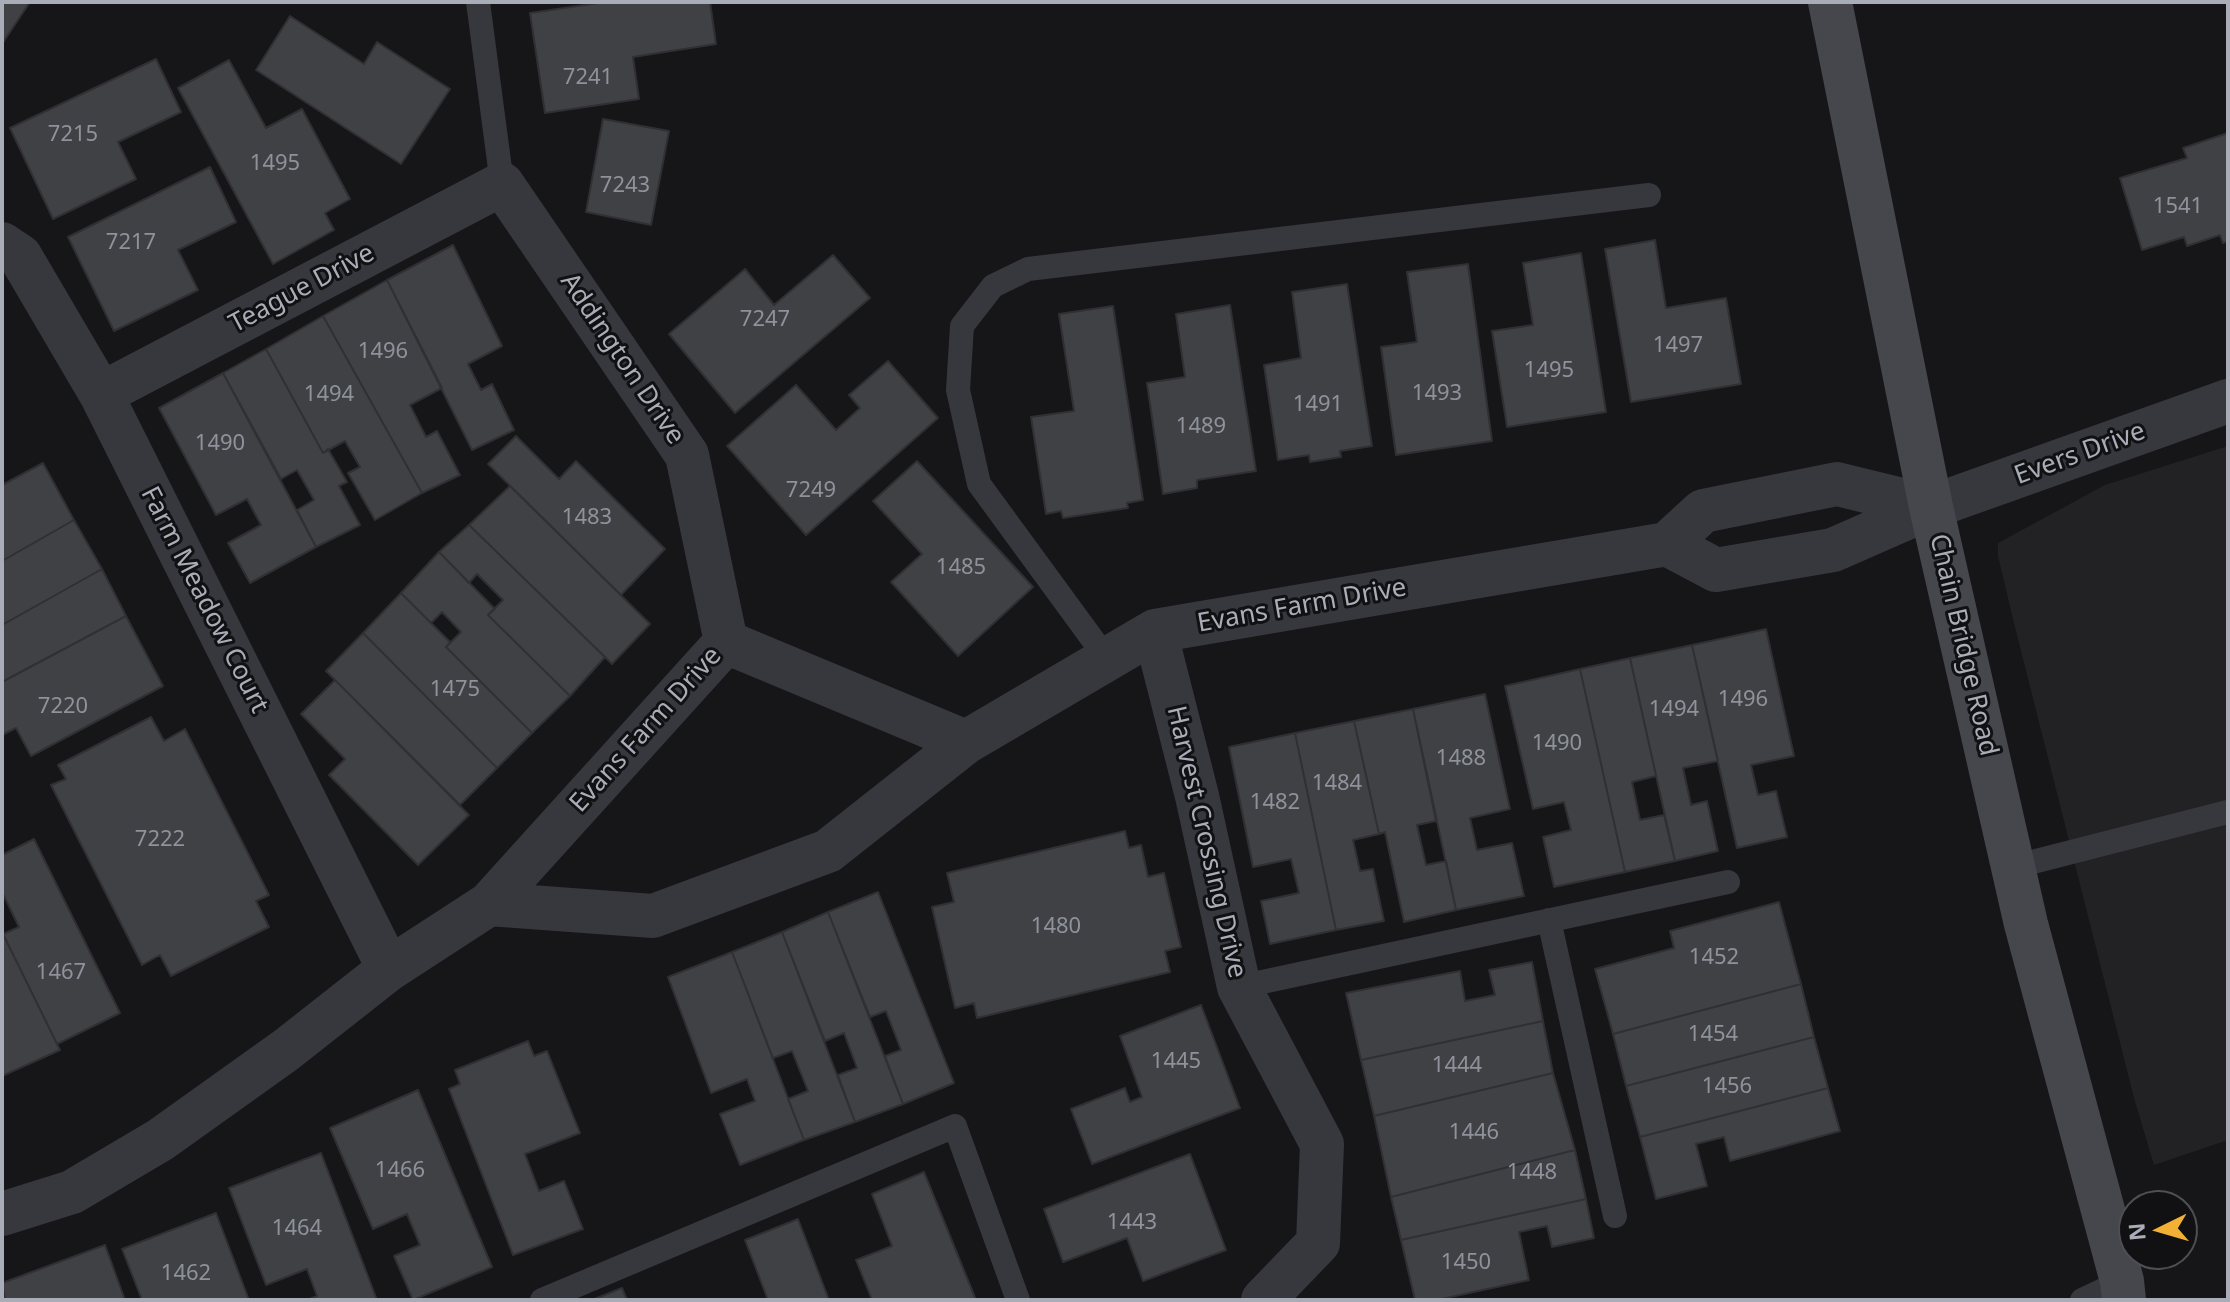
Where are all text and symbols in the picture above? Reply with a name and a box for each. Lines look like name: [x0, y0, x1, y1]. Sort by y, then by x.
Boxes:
house number: 7241: [563, 65, 613, 91]
house number: 7215: [48, 122, 98, 148]
house number: 1495: [250, 151, 300, 177]
house number: 7243: [600, 173, 650, 199]
house number: 1541: [2153, 194, 2203, 220]
house number: 7217: [106, 230, 156, 256]
street label: Teague Drive: [224, 238, 380, 340]
street label: Addington Drive: [553, 268, 691, 450]
house number: 7247: [740, 307, 790, 333]
house number: 1497: [1653, 333, 1703, 359]
house number: 1496: [358, 339, 408, 365]
house number: 1495: [1524, 358, 1574, 384]
house number: 1493: [1412, 381, 1462, 407]
house number: 1494: [304, 382, 354, 408]
house number: 1491: [1293, 392, 1343, 418]
house number: 1489: [1176, 414, 1226, 440]
street label: Evers Drive: [2010, 416, 2150, 492]
house number: 1490: [195, 431, 245, 457]
house number: 7249: [786, 478, 836, 504]
street label: Farm Meadow Court: [133, 482, 275, 718]
house number: 1483: [562, 505, 612, 531]
street label: Chain Bridge Road: [1922, 531, 2004, 759]
house number: 1485: [936, 555, 986, 581]
street label: Evans Farm Drive: [1195, 572, 1409, 640]
street label: Evans Farm Drive: [564, 641, 728, 819]
house number: 1475: [430, 677, 480, 703]
house number: 1496: [1718, 687, 1768, 713]
house number: 7220: [38, 694, 88, 720]
house number: 1494: [1649, 697, 1699, 723]
street label: Harvest Crossing Drive: [1160, 703, 1252, 981]
house number: 1490: [1532, 731, 1582, 757]
house number: 1488: [1436, 746, 1486, 772]
house number: 1484: [1312, 771, 1362, 797]
house number: 1482: [1250, 790, 1300, 816]
house number: 7222: [135, 827, 185, 853]
house number: 1480: [1031, 914, 1081, 940]
house number: 1452: [1689, 945, 1739, 971]
house number: 1467: [36, 960, 86, 986]
house number: 1454: [1688, 1022, 1738, 1048]
house number: 1445: [1151, 1049, 1201, 1075]
house number: 1444: [1432, 1053, 1482, 1079]
house number: 1456: [1702, 1074, 1752, 1100]
house number: 1446: [1449, 1120, 1499, 1146]
house number: 1466: [375, 1158, 425, 1184]
house number: 1448: [1507, 1160, 1557, 1186]
north arrow: [2118, 1190, 2198, 1270]
house number: 1443: [1107, 1210, 1157, 1236]
house number: 1464: [272, 1216, 322, 1242]
text: N: [2120, 1222, 2152, 1242]
house number: 1450: [1441, 1250, 1491, 1276]
house number: 1462: [161, 1261, 211, 1287]

